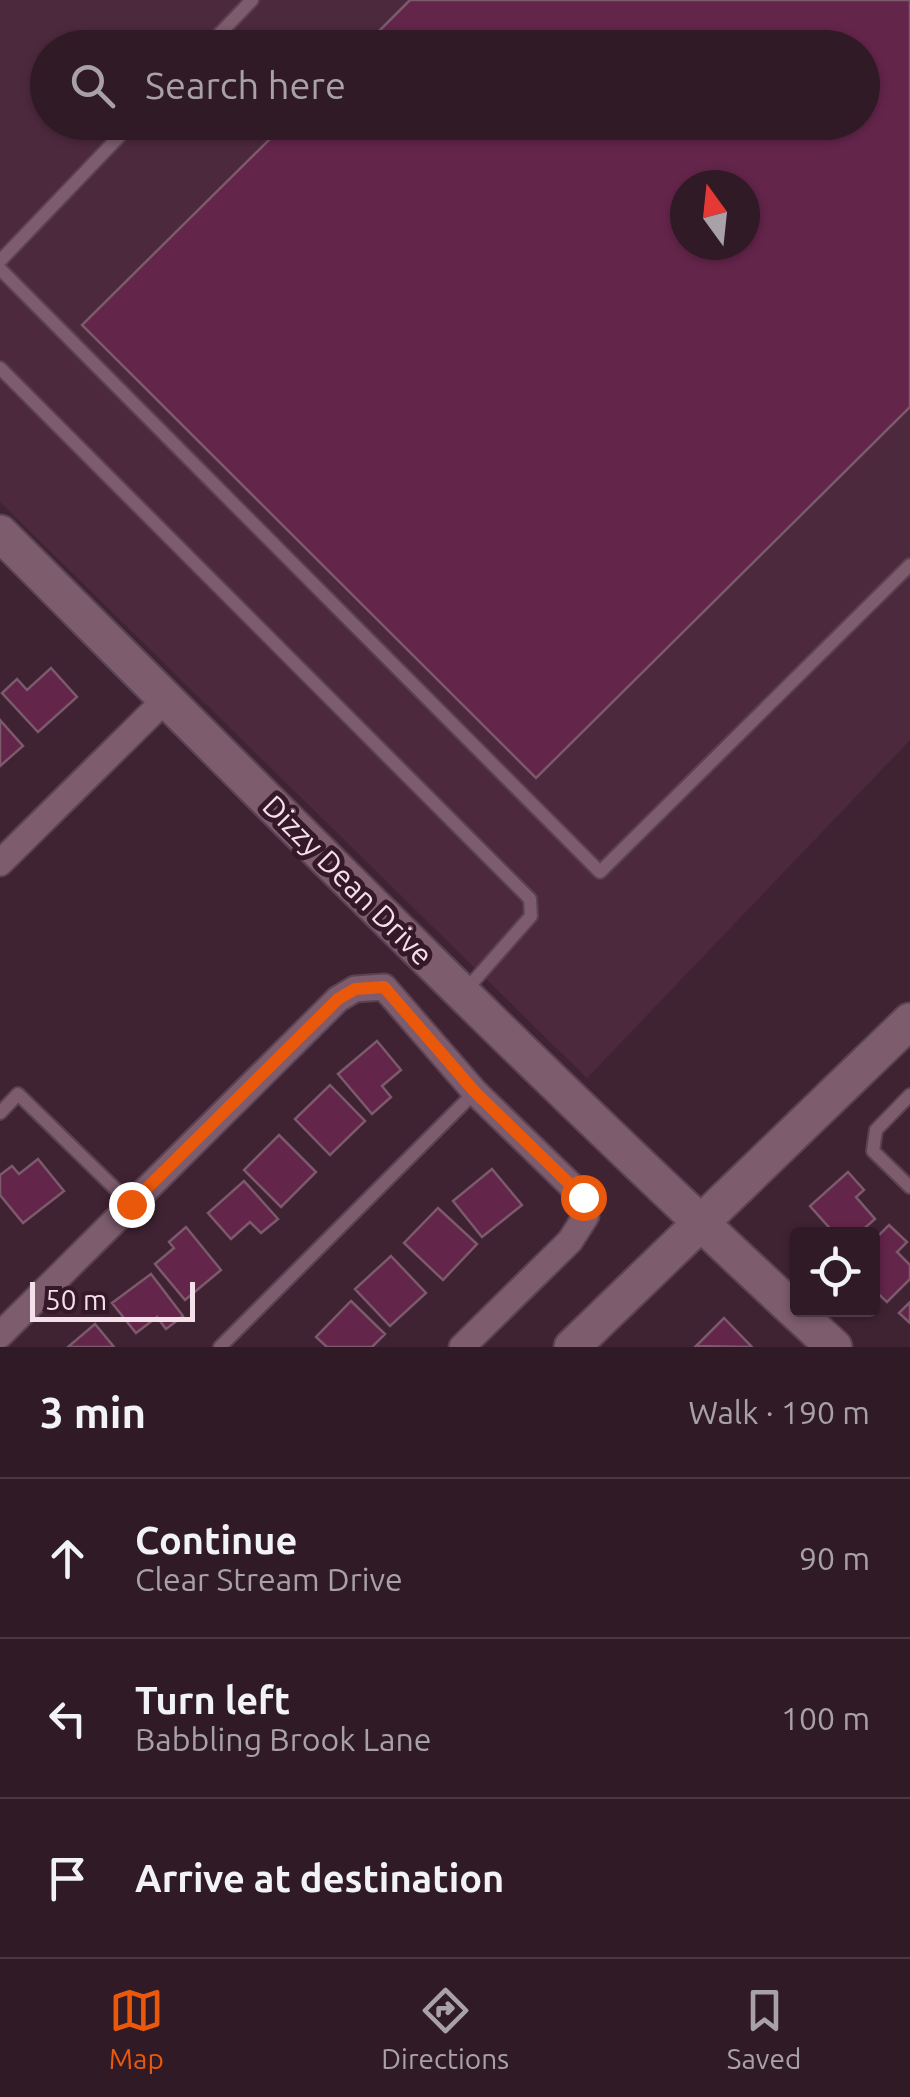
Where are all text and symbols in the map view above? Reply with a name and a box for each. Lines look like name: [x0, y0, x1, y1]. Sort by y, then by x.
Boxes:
search box: [30, 30, 880, 140]
icon: search: [65, 58, 120, 113]
text: Search here: [145, 64, 346, 106]
north arrow: [670, 170, 760, 260]
street label: Dizzy Dean Drive: [256, 788, 440, 972]
route start: [561, 1175, 607, 1221]
route end: [109, 1182, 155, 1228]
map controls: [790, 1227, 880, 1317]
button: locate: [790, 1227, 880, 1317]
scale bar: [30, 1277, 195, 1322]
text: 50 m: [45, 1284, 107, 1315]
text: 3 min: [40, 1389, 146, 1436]
text: Walk · 190 m: [688, 1394, 870, 1430]
text: Continue: [135, 1519, 297, 1561]
icon: ahead: [40, 1531, 95, 1586]
text: 90 m: [799, 1540, 870, 1576]
text: Clear Stream Drive: [135, 1561, 403, 1597]
text: Turn left: [135, 1679, 290, 1721]
icon: left: [40, 1691, 95, 1746]
text: 100 m: [781, 1700, 870, 1736]
text: Babbling Brook Lane: [135, 1721, 431, 1757]
icon: arrive: [40, 1851, 95, 1906]
text: Arrive at destination: [135, 1857, 504, 1899]
tab: Map: [109, 1983, 164, 2074]
tab: Directions: [381, 1983, 509, 2074]
tab: Saved: [727, 1983, 801, 2074]

